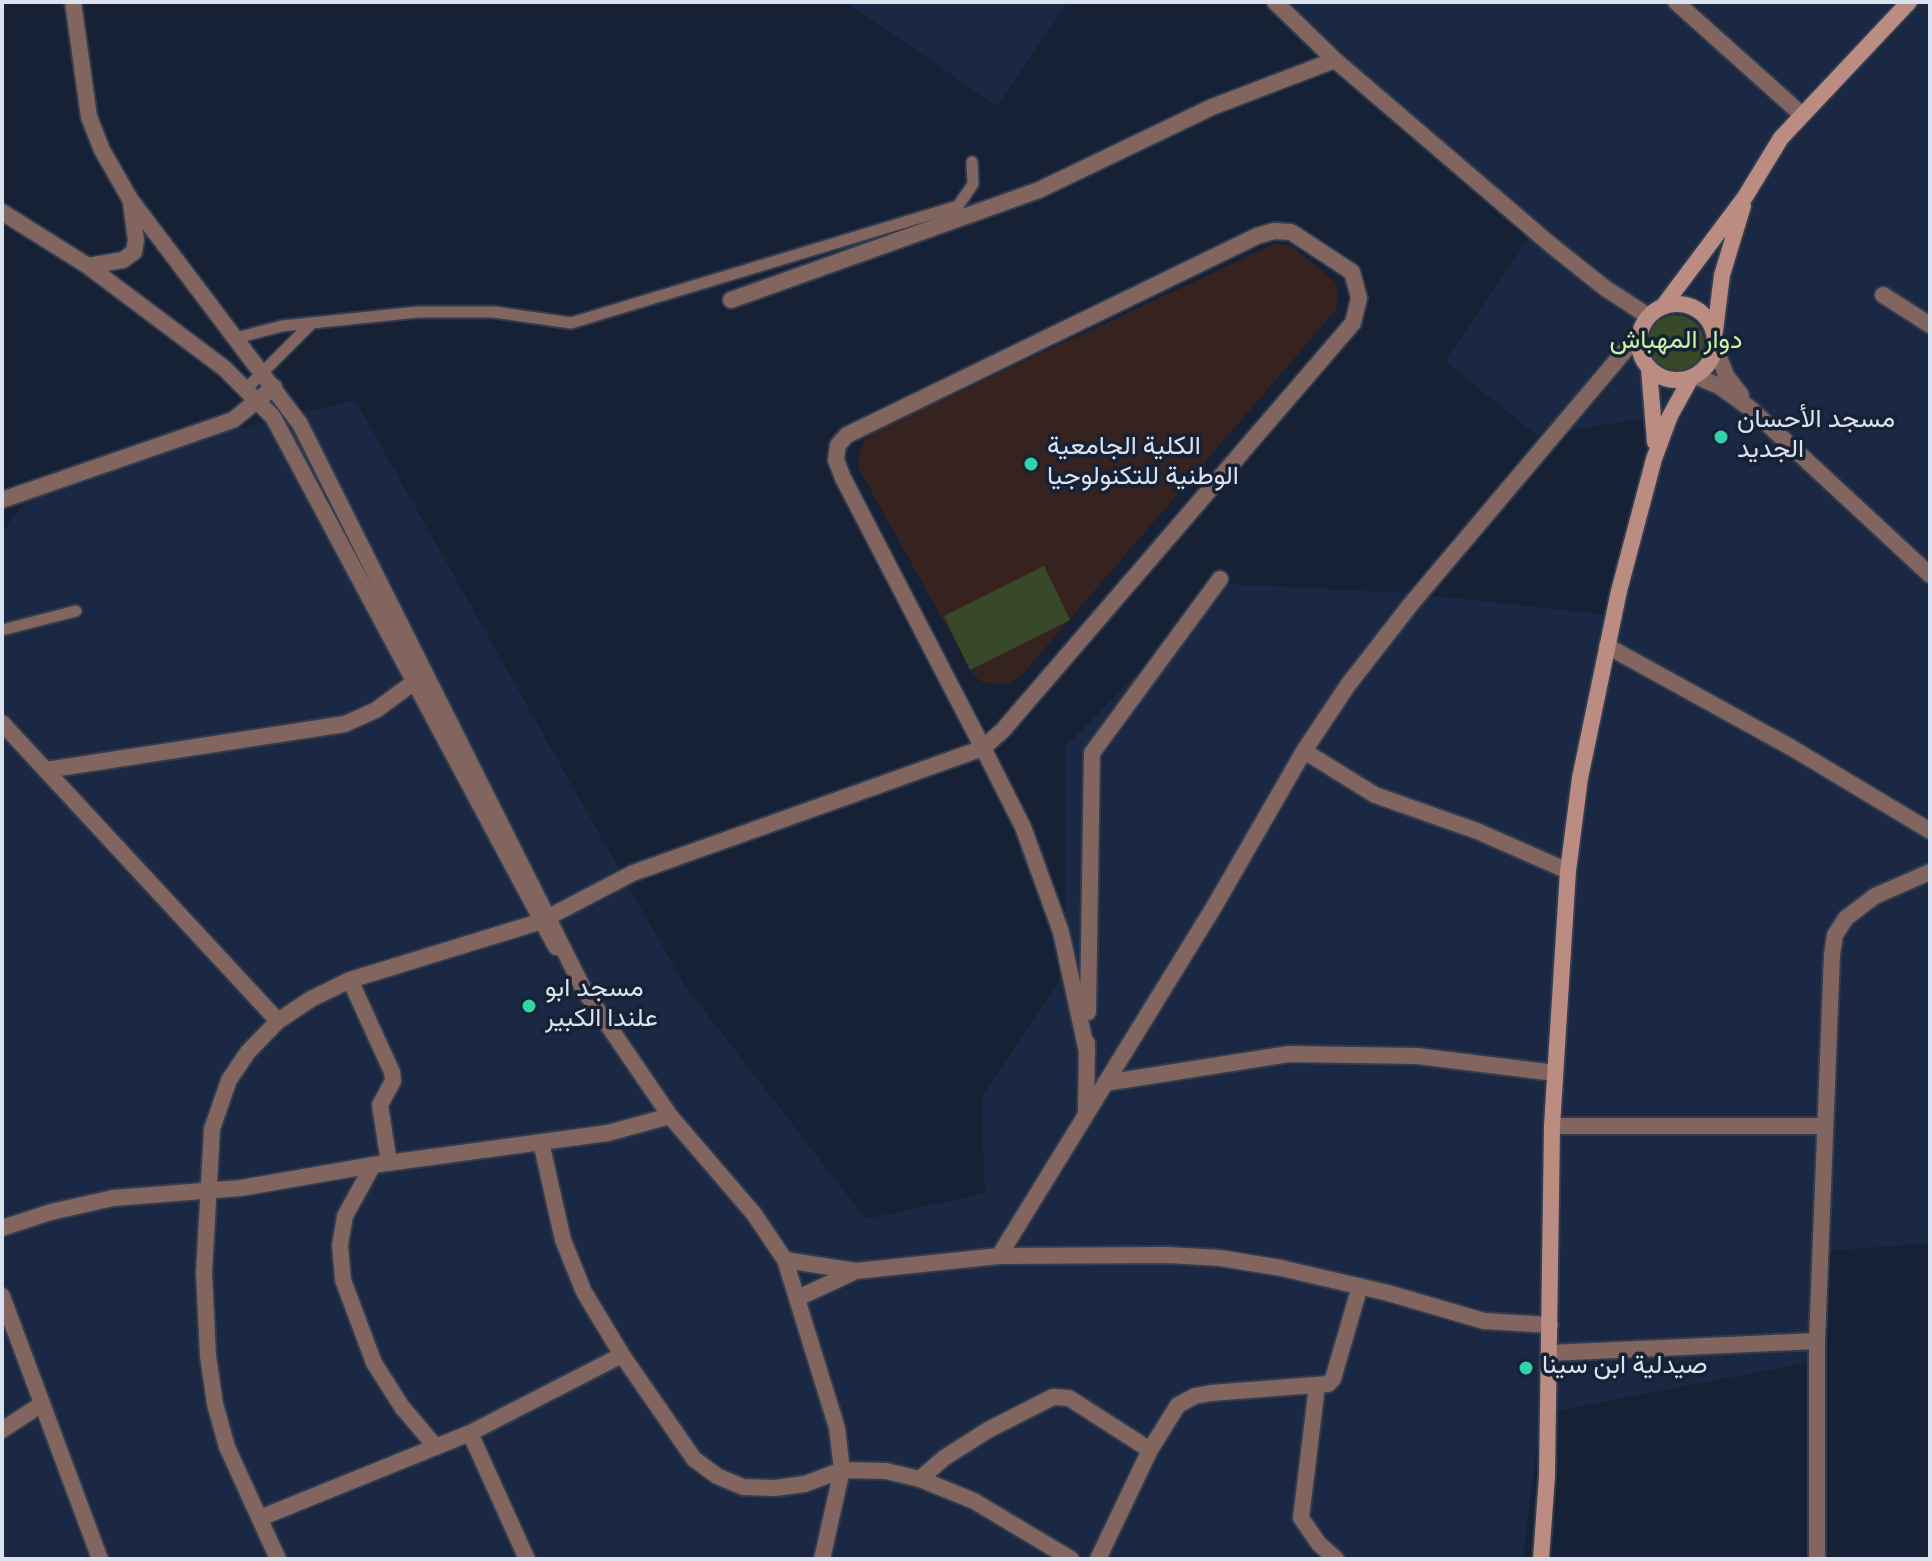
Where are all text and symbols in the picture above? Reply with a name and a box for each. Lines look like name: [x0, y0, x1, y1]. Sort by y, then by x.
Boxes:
park label: دوار المهباش: [1610, 327, 1742, 359]
place label: مسجد الأحسان الجديد: [1737, 406, 1895, 468]
marker: مسجد الأحسان الجديد: [1712, 428, 1730, 446]
place label: الكلية الجامعية الوطنية للتكنولوجيا: [1047, 433, 1239, 494]
marker: الكلية الجامعية الوطنية للتكنولوجيا: [1022, 455, 1040, 473]
place label: مسجد ابو علندا الكبير: [545, 975, 658, 1036]
marker: مسجد ابو علندا الكبير: [520, 997, 538, 1015]
place label: صيدلية ابن سينا: [1542, 1352, 1708, 1384]
marker: صيدلية ابن سينا: [1517, 1359, 1535, 1377]

